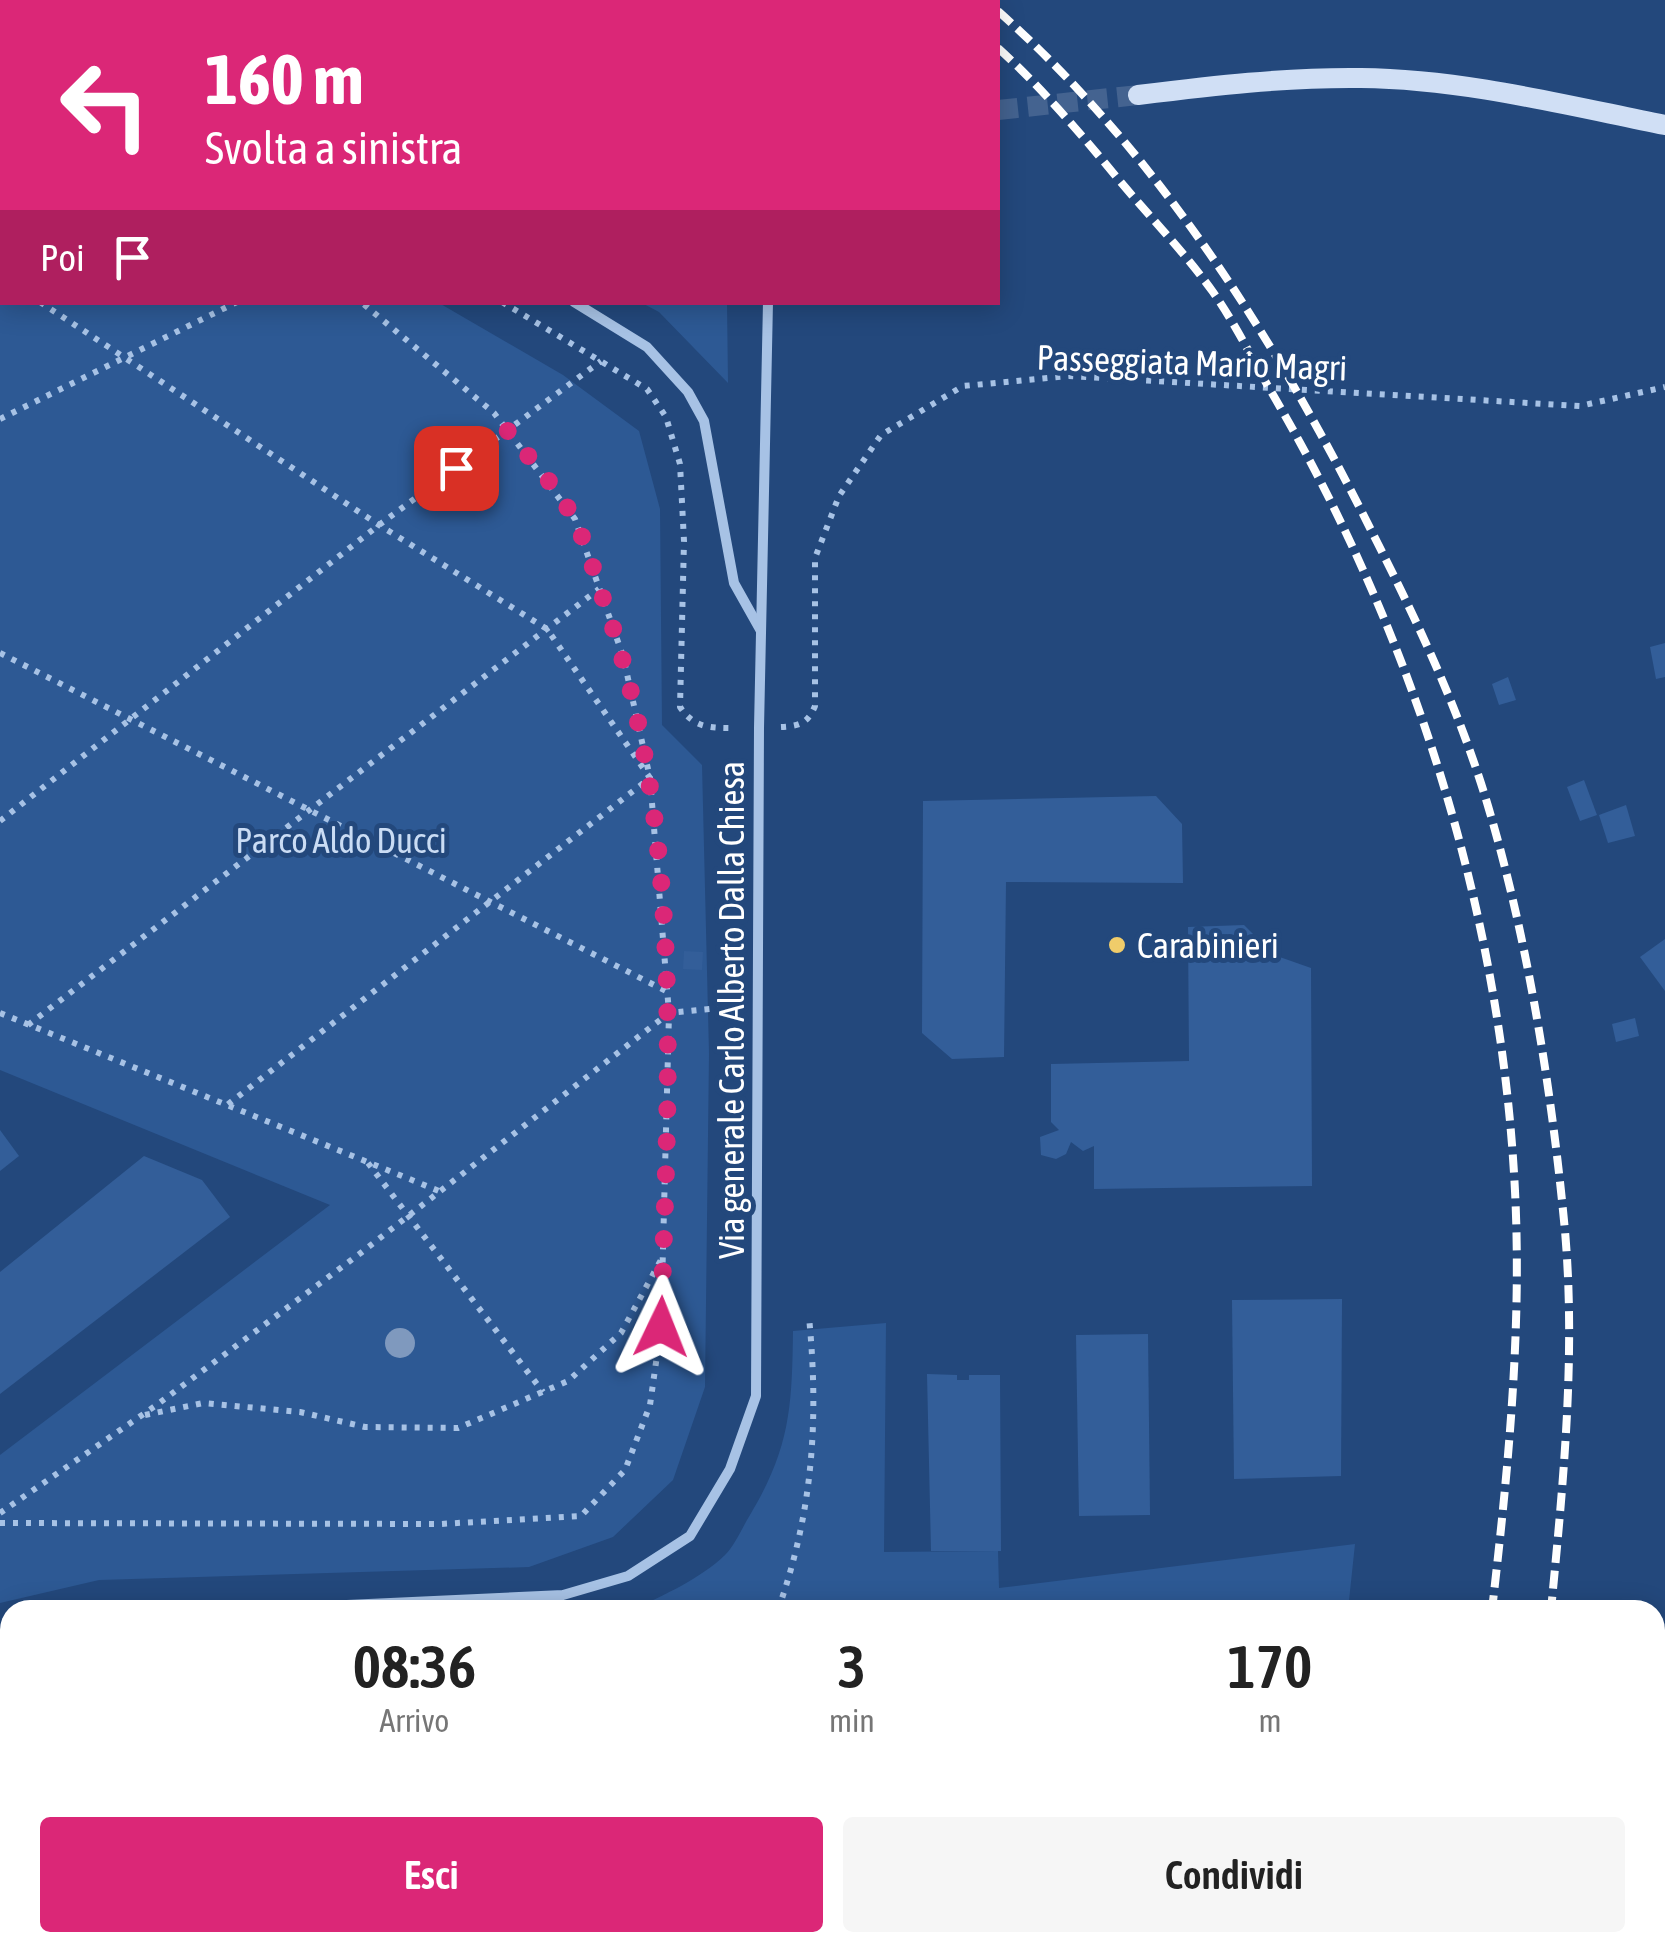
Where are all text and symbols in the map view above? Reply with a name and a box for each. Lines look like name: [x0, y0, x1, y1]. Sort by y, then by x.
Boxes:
text: 160 m: [205, 39, 364, 119]
icon: left: [40, 40, 170, 170]
text: Svolta a sinistra: [205, 122, 462, 174]
icon: arrive: [105, 230, 160, 285]
text: Poi: [40, 236, 85, 279]
street label: Passeggiata Mario Magri: [1036, 337, 1348, 387]
pin: [414, 426, 499, 511]
icon: arrive: [429, 441, 484, 496]
street label: Via generale Carlo Alberto Dalla Chiesa: [711, 761, 751, 1259]
park label: Parco Aldo Ducci: [235, 820, 447, 860]
place label: Carabinieri: [1137, 925, 1279, 965]
marker: Carabinieri: [1106, 934, 1128, 956]
position arrow: [609, 1275, 713, 1379]
text: 08:36: [353, 1632, 476, 1701]
text: 3: [838, 1632, 866, 1701]
text: 170: [1228, 1632, 1312, 1701]
text: Arrivo: [380, 1702, 449, 1739]
text: min: [829, 1702, 875, 1739]
text: m: [1258, 1702, 1281, 1739]
button: Esci: [40, 1817, 823, 1932]
button: Condividi: [843, 1817, 1625, 1932]

